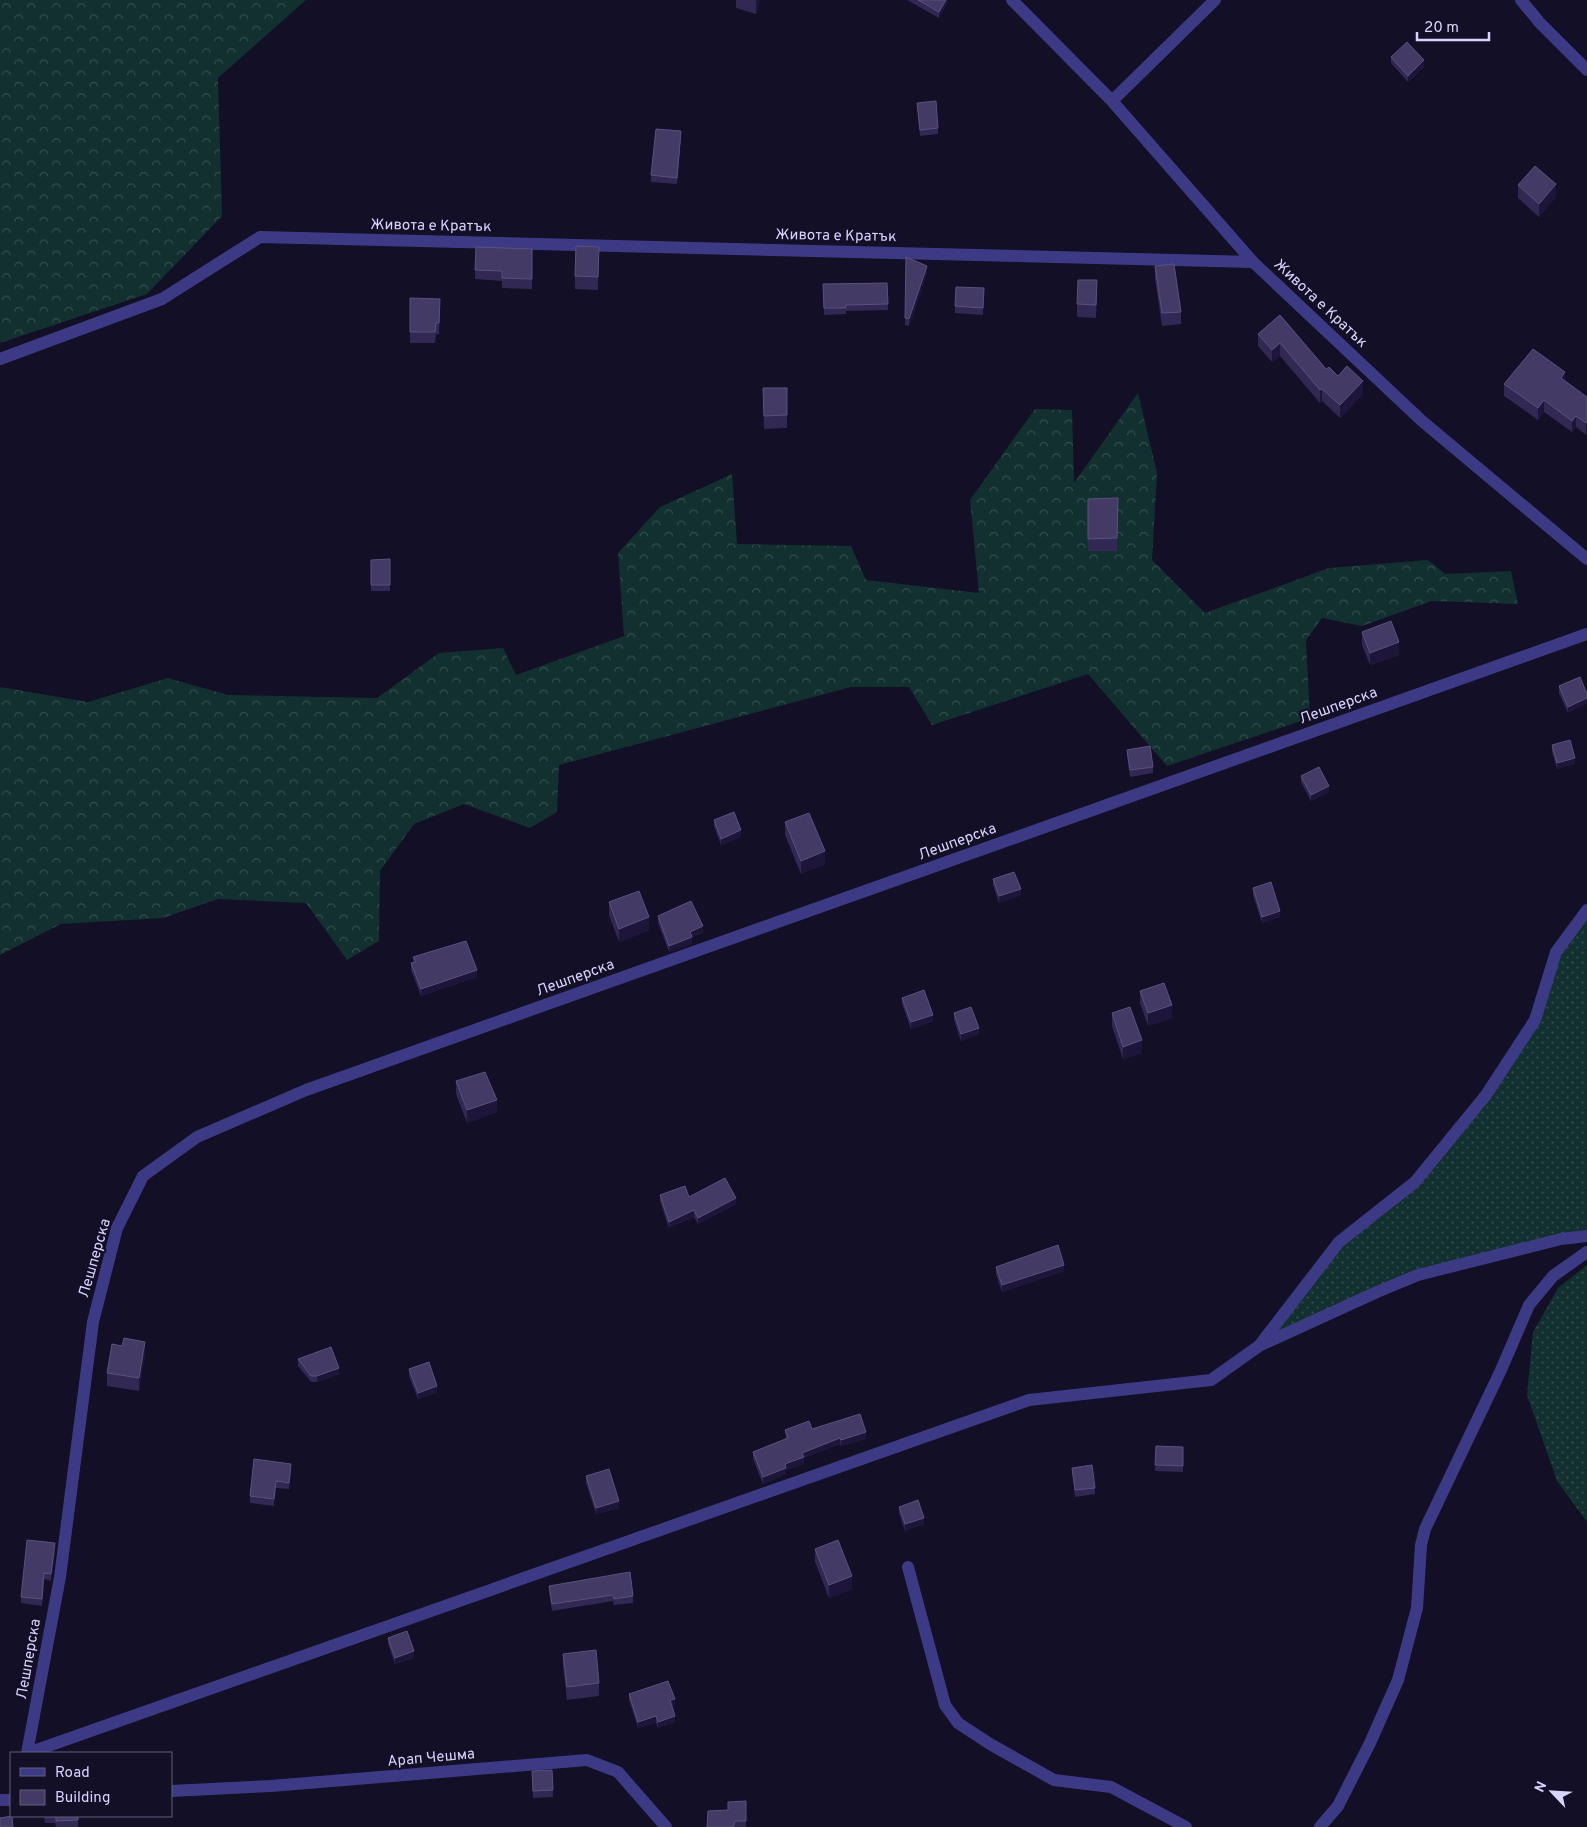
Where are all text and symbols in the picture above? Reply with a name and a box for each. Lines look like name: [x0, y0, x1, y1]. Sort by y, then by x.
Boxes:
scale bar: [1417, 10, 1490, 42]
text: 20 m: [1424, 19, 1459, 38]
street label: Живота е Кратък: [370, 216, 492, 237]
street label: Живота е Кратък: [775, 226, 897, 247]
street label: Живота е Кратък: [1269, 256, 1371, 352]
street label: Лешперска: [1297, 684, 1380, 729]
street label: Лешперска: [916, 820, 999, 865]
street label: Лешперска: [534, 956, 617, 1001]
street label: Лешперска: [75, 1217, 116, 1300]
street label: Лешперска: [13, 1617, 46, 1701]
street label: Арап Чешма: [387, 1745, 476, 1772]
legend: [10, 1752, 172, 1817]
text: Road: [55, 1764, 90, 1783]
north arrow: [1527, 1767, 1577, 1817]
text: N: [1532, 1779, 1551, 1795]
text: Building: [55, 1789, 110, 1808]

